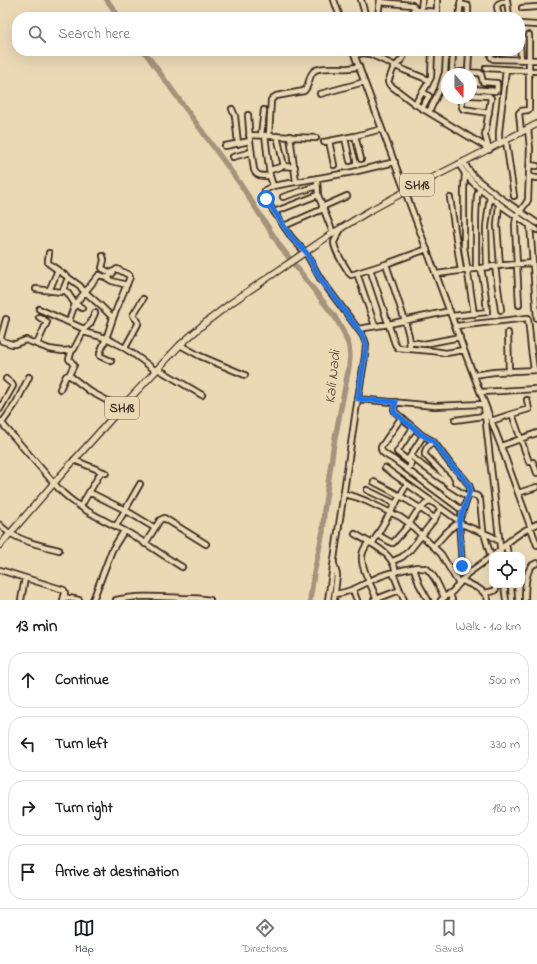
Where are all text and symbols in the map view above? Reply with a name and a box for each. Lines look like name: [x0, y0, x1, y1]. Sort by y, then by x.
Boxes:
search box: [12, 12, 525, 56]
icon: search: [26, 23, 48, 45]
text: Search here: [58, 23, 130, 45]
north arrow: [441, 68, 477, 104]
road number: SH18: [400, 174, 434, 196]
route start: [257, 190, 275, 208]
water label: Kali Nadi: [319, 348, 347, 405]
road number: SH18: [105, 397, 139, 419]
map controls: [489, 552, 525, 588]
button: locate: [489, 552, 525, 588]
route end: [453, 557, 471, 575]
text: 13 min: [16, 614, 57, 639]
text: Walk · 1.0 km: [455, 617, 521, 636]
icon: ahead: [17, 669, 39, 691]
text: Continue: [55, 669, 109, 691]
text: 500 m: [488, 671, 520, 690]
icon: left: [17, 733, 39, 755]
text: Turn left: [55, 733, 108, 755]
text: 330 m: [490, 735, 520, 754]
icon: right: [17, 797, 39, 819]
text: Turn right: [55, 797, 113, 819]
text: 180 m: [492, 799, 520, 818]
icon: arrive: [17, 861, 39, 883]
text: Arrive at destination: [55, 861, 179, 883]
tab: Map: [73, 917, 95, 957]
tab: Directions: [242, 917, 288, 957]
tab: Saved: [435, 917, 464, 957]

